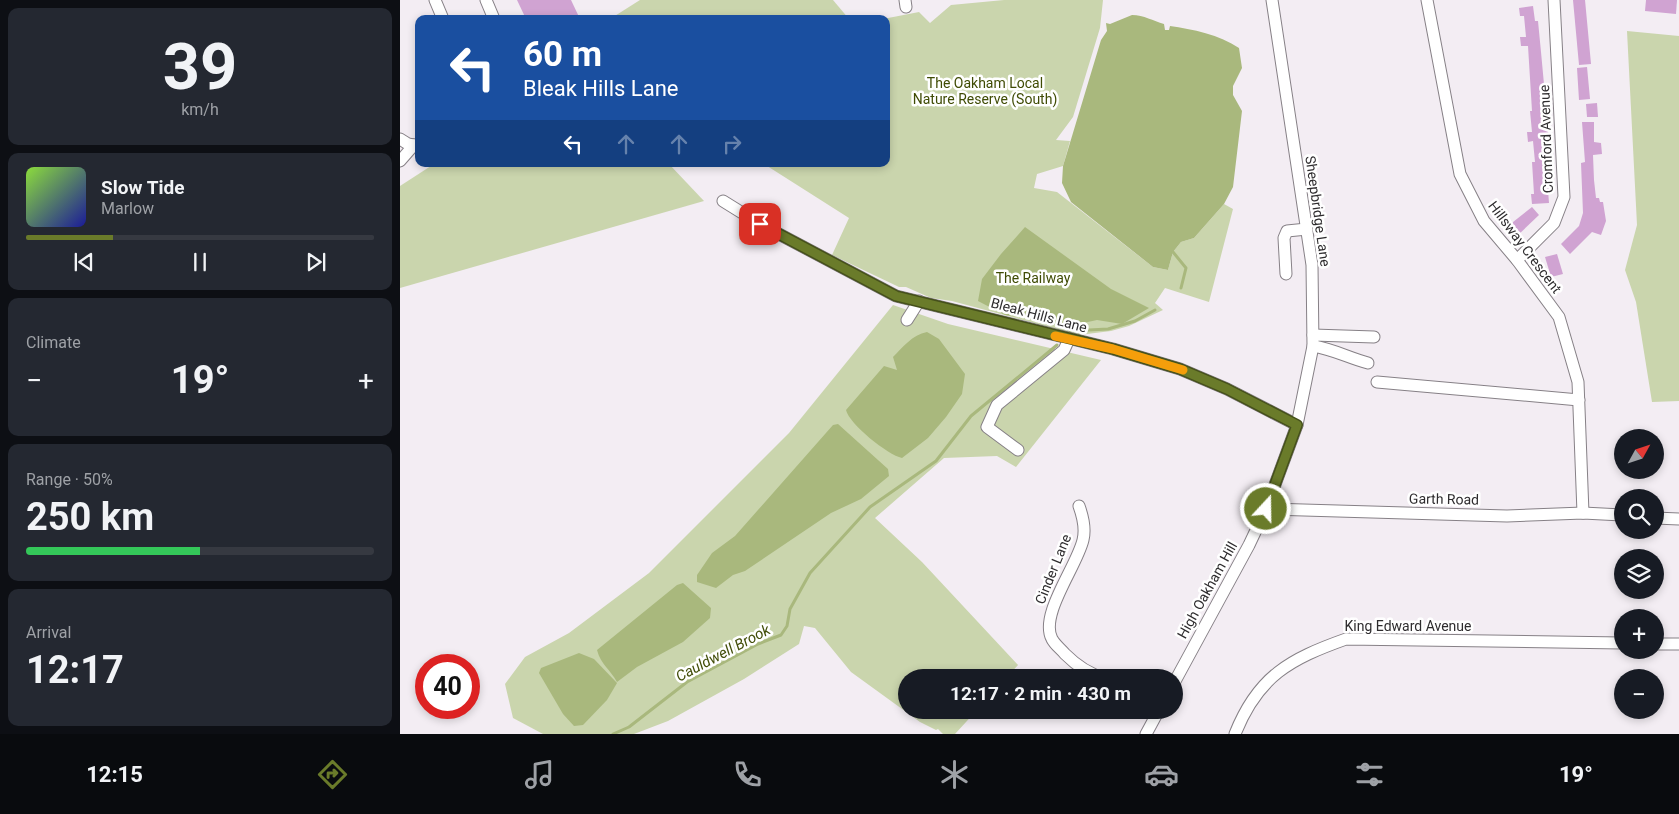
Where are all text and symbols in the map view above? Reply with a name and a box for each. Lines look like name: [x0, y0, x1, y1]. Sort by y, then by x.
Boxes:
text: 39: [163, 29, 237, 105]
text: 60 m: [523, 34, 602, 75]
icon: left: [440, 35, 505, 100]
park label: The Oakham Local Nature Reserve (South): [913, 75, 1057, 108]
text: Bleak Hills Lane: [523, 76, 678, 101]
street label: Cromford Avenue: [1536, 84, 1556, 194]
text: km/h: [181, 100, 219, 119]
icon: left: [559, 130, 587, 158]
icon: ahead: [612, 130, 640, 158]
icon: ahead: [665, 130, 693, 158]
icon: right: [718, 130, 746, 158]
street label: Sheepbridge Lane: [1302, 155, 1334, 267]
text: Slow Tide: [101, 176, 184, 199]
street label: Hillsway Crescent: [1485, 198, 1565, 296]
text: Marlow: [101, 199, 154, 218]
pin: [739, 203, 781, 245]
icon: arrive: [746, 210, 774, 238]
icon: previous: [70, 248, 98, 276]
icon: pause: [186, 248, 214, 276]
icon: next: [302, 248, 330, 276]
park label: The Railway: [996, 270, 1071, 286]
street label: Bleak Hills Lane: [989, 294, 1089, 336]
text: Climate: [26, 333, 81, 352]
text: 19°: [171, 358, 229, 402]
text: −: [26, 364, 42, 397]
text: +: [358, 364, 374, 397]
north arrow: [1614, 429, 1664, 479]
map controls: [1614, 429, 1664, 719]
text: Range · 50%: [26, 470, 113, 489]
position arrow: [1239, 482, 1291, 534]
button: search: [1614, 489, 1664, 539]
street label: Garth Road: [1409, 490, 1479, 508]
text: 250 km: [26, 495, 154, 539]
street label: Cinder Lane: [1032, 532, 1074, 606]
street label: High Oakham Hill: [1174, 539, 1240, 641]
button: layers: [1614, 549, 1664, 599]
button: +: [1614, 609, 1664, 659]
street label: King Edward Avenue: [1345, 618, 1471, 634]
water label: Cauldwell Brook: [673, 620, 774, 685]
text: Arrival: [26, 623, 71, 642]
text: 12:17: [26, 648, 124, 692]
speed limit sign: 40: [415, 654, 480, 719]
button: −: [1614, 669, 1664, 719]
text: 12:17 · 2 min · 430 m: [950, 682, 1131, 705]
icon: directions: [315, 757, 350, 792]
icon: music: [522, 757, 557, 792]
icon: phone: [730, 757, 765, 792]
icon: climate: [937, 757, 972, 792]
icon: car: [1144, 757, 1179, 792]
icon: filters: [1352, 757, 1387, 792]
text: 12:15: [86, 762, 143, 787]
text: 19°: [1559, 762, 1593, 787]

